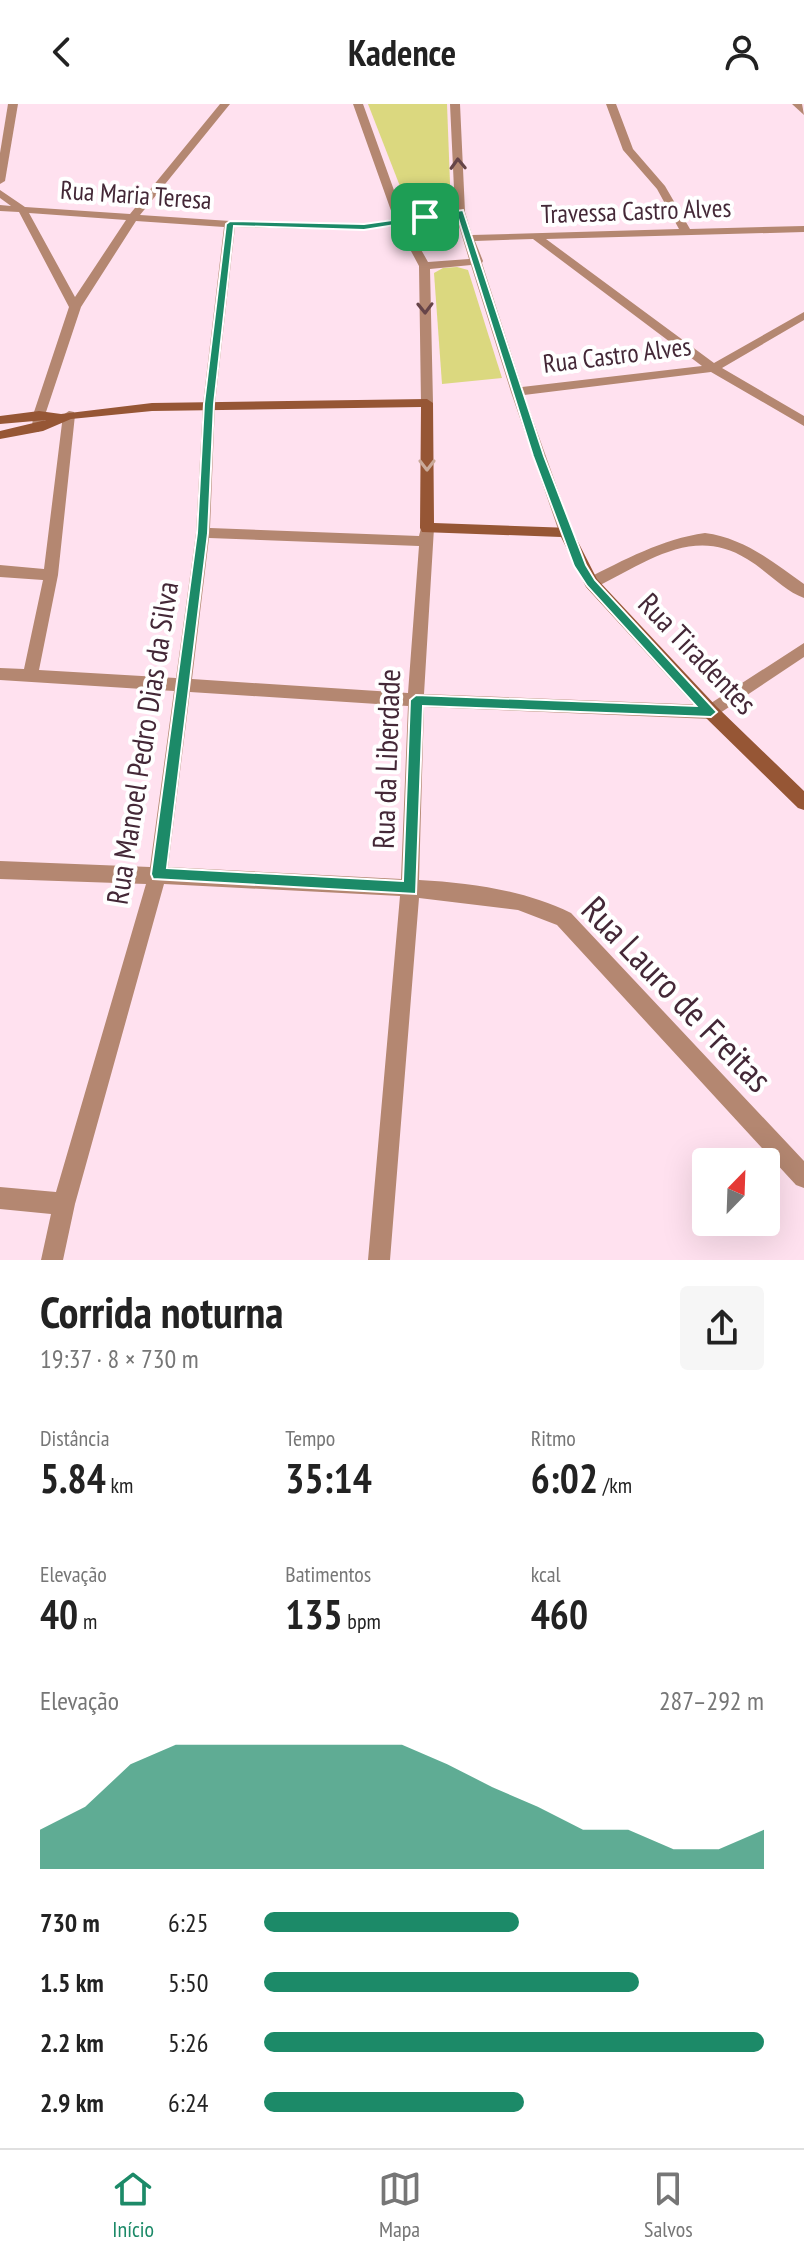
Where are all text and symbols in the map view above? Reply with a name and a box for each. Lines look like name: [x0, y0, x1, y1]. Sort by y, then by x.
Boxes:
text: Kadence: [348, 29, 456, 76]
icon: back: [40, 30, 84, 74]
icon: person: [720, 30, 764, 74]
one-way arrow: [449, 157, 466, 170]
street label: Rua Maria Teresa: [59, 173, 213, 216]
pin: [391, 183, 459, 251]
street label: Travessa Castro Alves: [540, 191, 732, 230]
icon: arrive: [403, 195, 447, 239]
one-way arrow: [416, 302, 434, 315]
street label: Rua Castro Alves: [541, 329, 693, 380]
one-way arrow: [418, 459, 436, 472]
street label: Rua Manoel Pedro Dias da Silva: [97, 579, 186, 907]
street label: Rua Tiradentes: [630, 584, 766, 722]
street label: Rua da Liberdade: [363, 668, 408, 850]
street label: Rua Lauro de Freitas: [572, 886, 783, 1101]
north arrow: [692, 1148, 780, 1236]
map controls: [692, 1148, 780, 1236]
text: Corrida noturna: [40, 1283, 283, 1340]
button: share: [680, 1286, 764, 1370]
text: 19:37 · 8 × 730 m: [40, 1342, 199, 1375]
text: Distância: [40, 1424, 110, 1452]
text: Tempo: [285, 1424, 335, 1452]
text: Ritmo: [531, 1424, 576, 1452]
text: 5.84: [40, 1452, 106, 1504]
text: 35:14: [285, 1452, 372, 1504]
text: 6:02: [531, 1452, 598, 1504]
text: km: [106, 1471, 133, 1499]
text: /km: [598, 1471, 632, 1499]
text: Elevação: [40, 1560, 107, 1588]
text: Batimentos: [285, 1560, 371, 1588]
text: kcal: [531, 1560, 561, 1588]
text: 40: [40, 1588, 78, 1640]
text: 135: [285, 1588, 343, 1640]
text: 460: [531, 1588, 588, 1640]
text: m: [78, 1607, 97, 1635]
text: bpm: [343, 1607, 381, 1635]
text: Elevação: [40, 1684, 119, 1717]
text: 287–292 m: [659, 1684, 764, 1717]
text: 730 m: [40, 1906, 100, 1939]
text: 6:25: [168, 1906, 208, 1939]
text: 1.5 km: [40, 1966, 104, 1999]
text: 5:50: [168, 1966, 208, 1999]
text: 2.2 km: [40, 2026, 104, 2059]
text: 5:26: [168, 2026, 208, 2059]
text: 2.9 km: [40, 2086, 104, 2119]
text: 6:24: [168, 2086, 208, 2119]
tab: Início: [111, 2167, 155, 2243]
tab: Mapa: [378, 2167, 422, 2243]
tab: Salvos: [644, 2167, 693, 2243]

